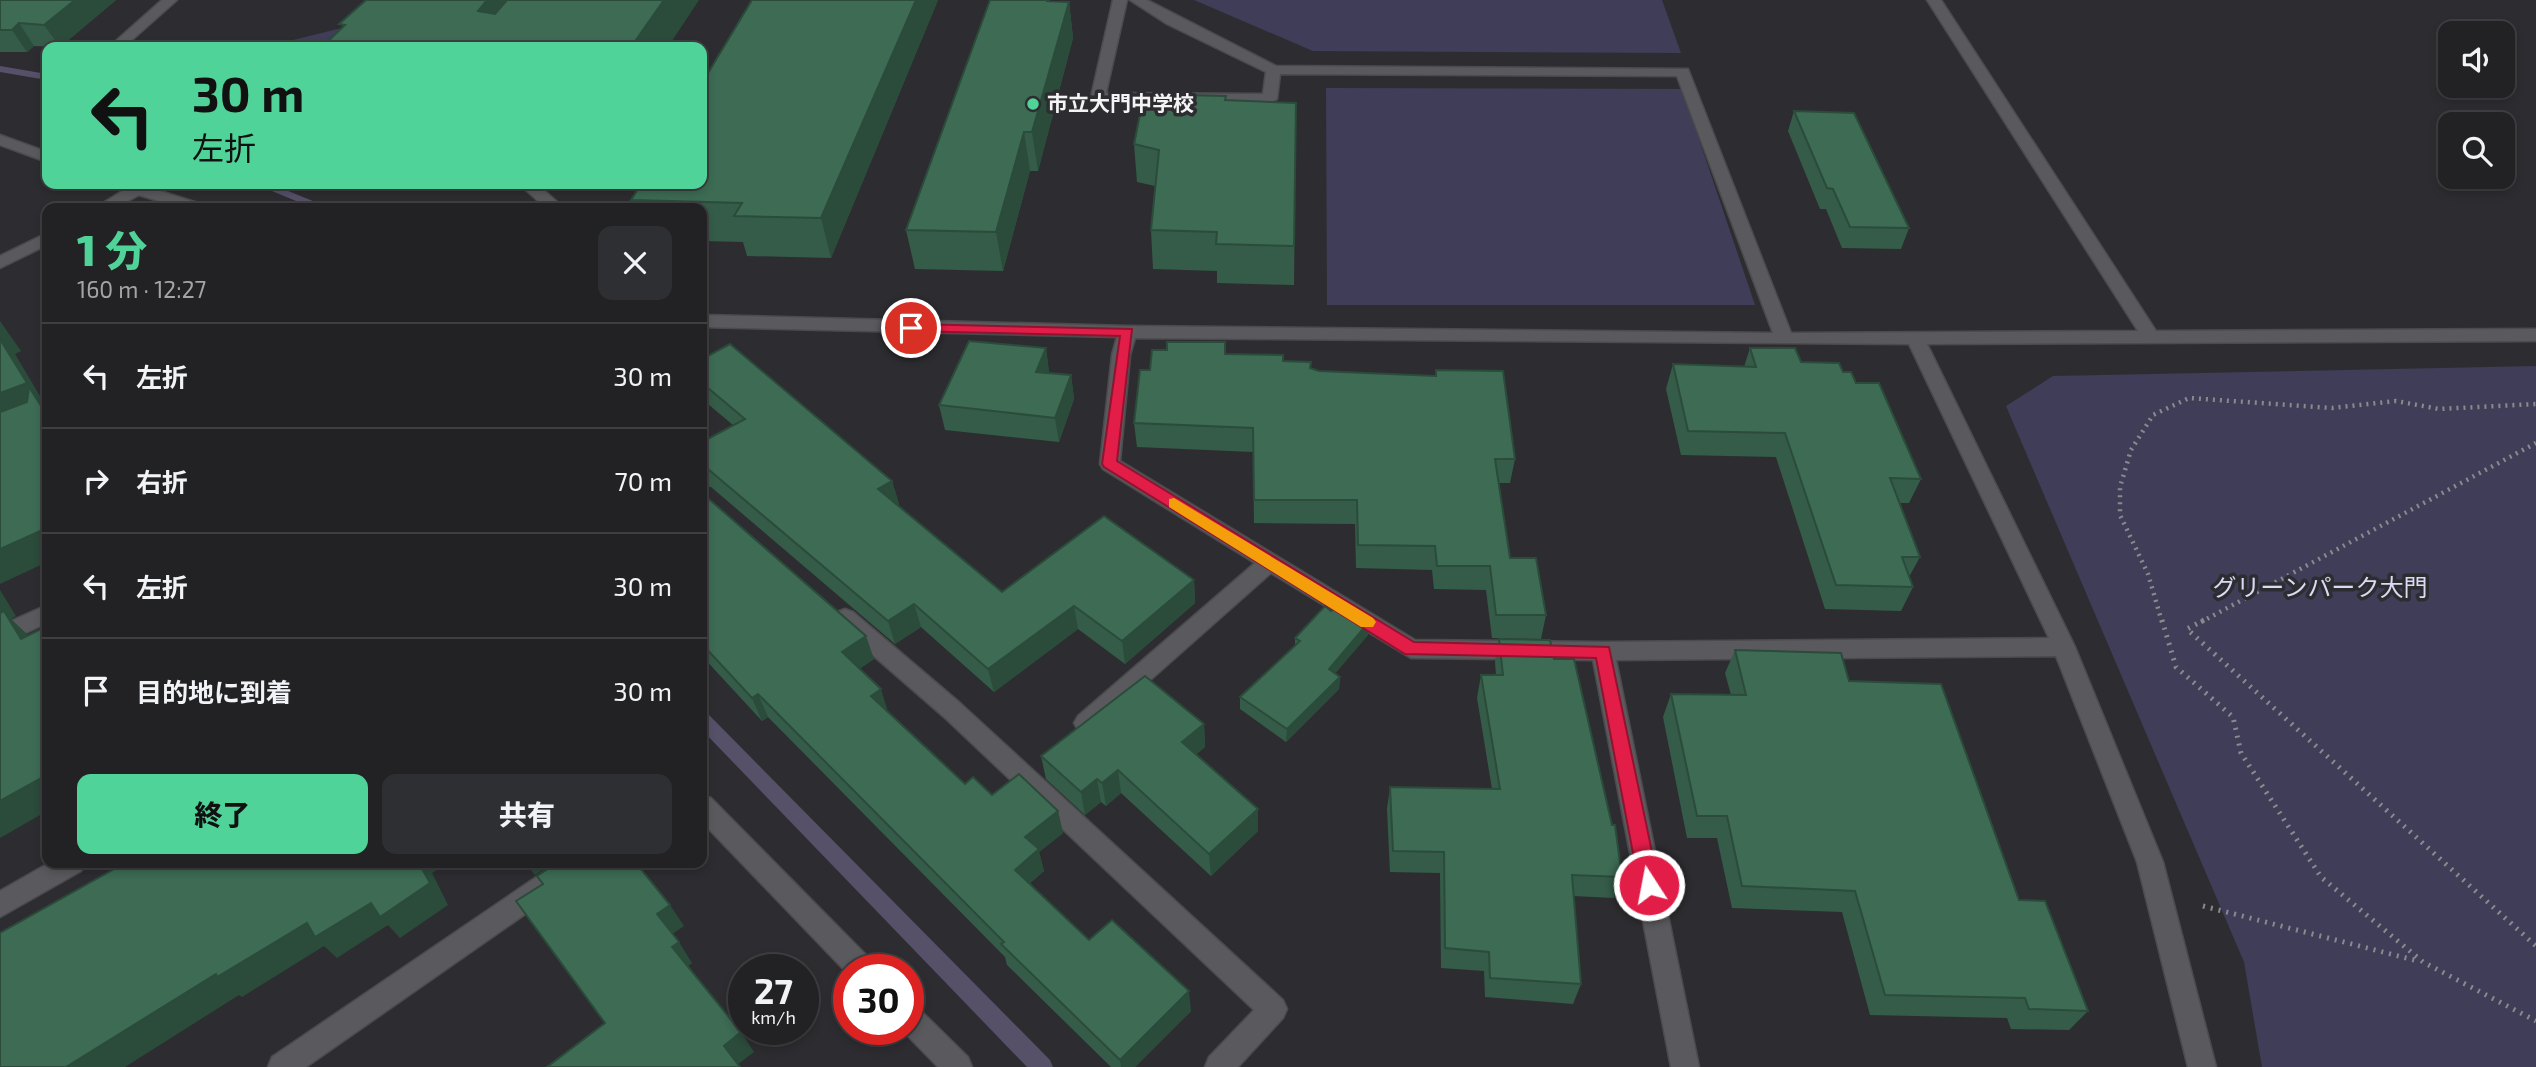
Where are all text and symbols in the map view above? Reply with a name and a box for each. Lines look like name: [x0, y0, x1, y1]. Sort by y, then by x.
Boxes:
map controls: [2438, 21, 2515, 189]
button: sound: [2438, 21, 2515, 98]
text: 30 m: [192, 63, 304, 122]
icon: left: [77, 70, 168, 161]
place label: 市立大門中学校: [1047, 90, 1194, 115]
marker: 市立大門中学校: [1025, 96, 1041, 112]
button: search: [2438, 112, 2515, 189]
text: 左折: [192, 128, 256, 166]
text: 1 分: [77, 224, 147, 274]
button: close: [598, 226, 672, 300]
text: 160 m · 12:27: [77, 275, 206, 303]
pin: [881, 298, 941, 358]
icon: arrive: [892, 309, 930, 347]
icon: left: [77, 357, 115, 395]
text: 30 m: [613, 360, 672, 391]
text: 左折: [136, 361, 188, 392]
icon: right: [77, 462, 115, 500]
text: 70 m: [614, 465, 672, 496]
text: 右折: [136, 466, 188, 497]
icon: left: [77, 567, 115, 605]
text: 30 m: [613, 570, 672, 601]
text: 左折: [136, 571, 188, 602]
park label: グリーンパーク大門: [2213, 572, 2427, 601]
icon: arrive: [77, 672, 115, 710]
text: 30 m: [613, 675, 672, 706]
text: 目的地に到着: [136, 676, 292, 707]
button: 終了: [77, 774, 368, 854]
button: 共有: [382, 774, 672, 854]
position arrow: [1612, 848, 1686, 922]
speed limit sign: 30: [833, 954, 924, 1045]
text: 27: [754, 969, 793, 1011]
text: km/h: [751, 1006, 796, 1028]

